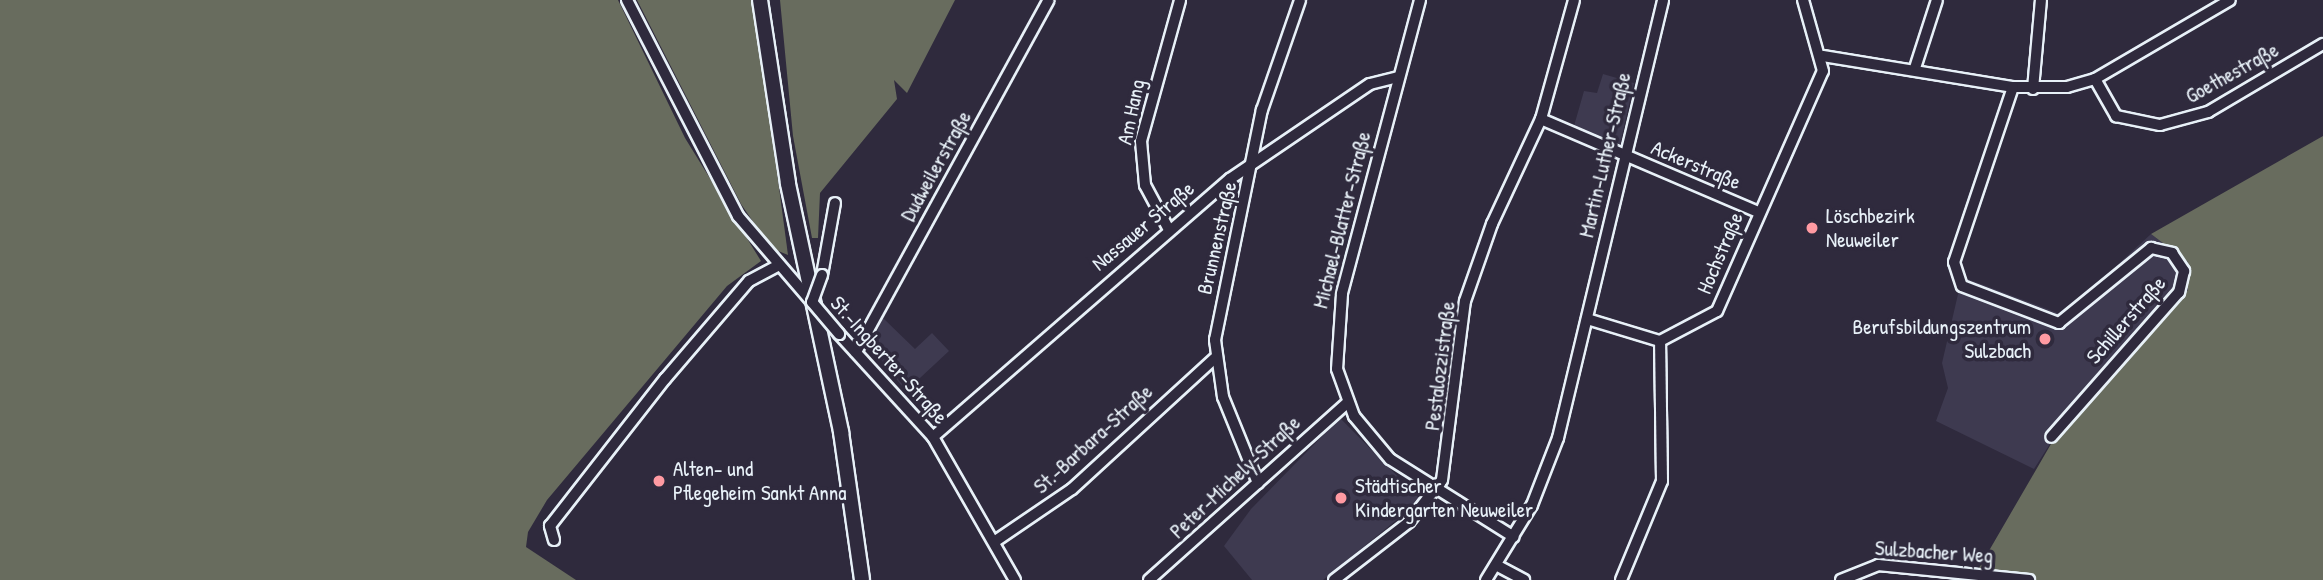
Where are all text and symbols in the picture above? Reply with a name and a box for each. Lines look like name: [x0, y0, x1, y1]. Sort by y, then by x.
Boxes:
street label: Goethestraße: [2181, 37, 2283, 109]
street label: Martin-Luther-Straße: [1574, 70, 1636, 240]
street label: Am Hang: [1112, 77, 1150, 147]
street label: Dudweilerstraße: [895, 106, 977, 226]
street label: Michael-Blatter-Straße: [1308, 129, 1376, 311]
street label: Ackerstraße: [1648, 135, 1744, 195]
street label: Nassauer Straße: [1087, 176, 1199, 276]
street label: Brunnenstraße: [1192, 179, 1242, 297]
place label: Löschbezirk Neuweiler: [1826, 203, 1915, 253]
street label: Hochstraße: [1692, 208, 1748, 298]
marker: Löschbezirk Neuweiler: [1804, 220, 1820, 236]
street label: Schillerstraße: [2081, 271, 2171, 369]
street label: St.-Ingberter-Straße: [825, 291, 953, 429]
street label: Pestalozzistraße: [1420, 300, 1460, 432]
place label: Berufsbildungszentrum Sulzbach: [1853, 314, 2031, 364]
marker: Berufsbildungszentrum Sulzbach: [2037, 331, 2053, 347]
street label: St.-Barbara-Straße: [1028, 379, 1158, 499]
street label: Peter-Michely-Straße: [1165, 410, 1305, 544]
place label: Alten- und Pflegeheim Sankt Anna: [673, 456, 847, 506]
marker: Alten- und Pflegeheim Sankt Anna: [651, 473, 667, 489]
place label: Städtischer Kindergarten Neuweiler: [1355, 473, 1533, 523]
marker: Städtischer Kindergarten Neuweiler: [1333, 490, 1349, 506]
street label: Sulzbacher Weg: [1874, 535, 1994, 569]

